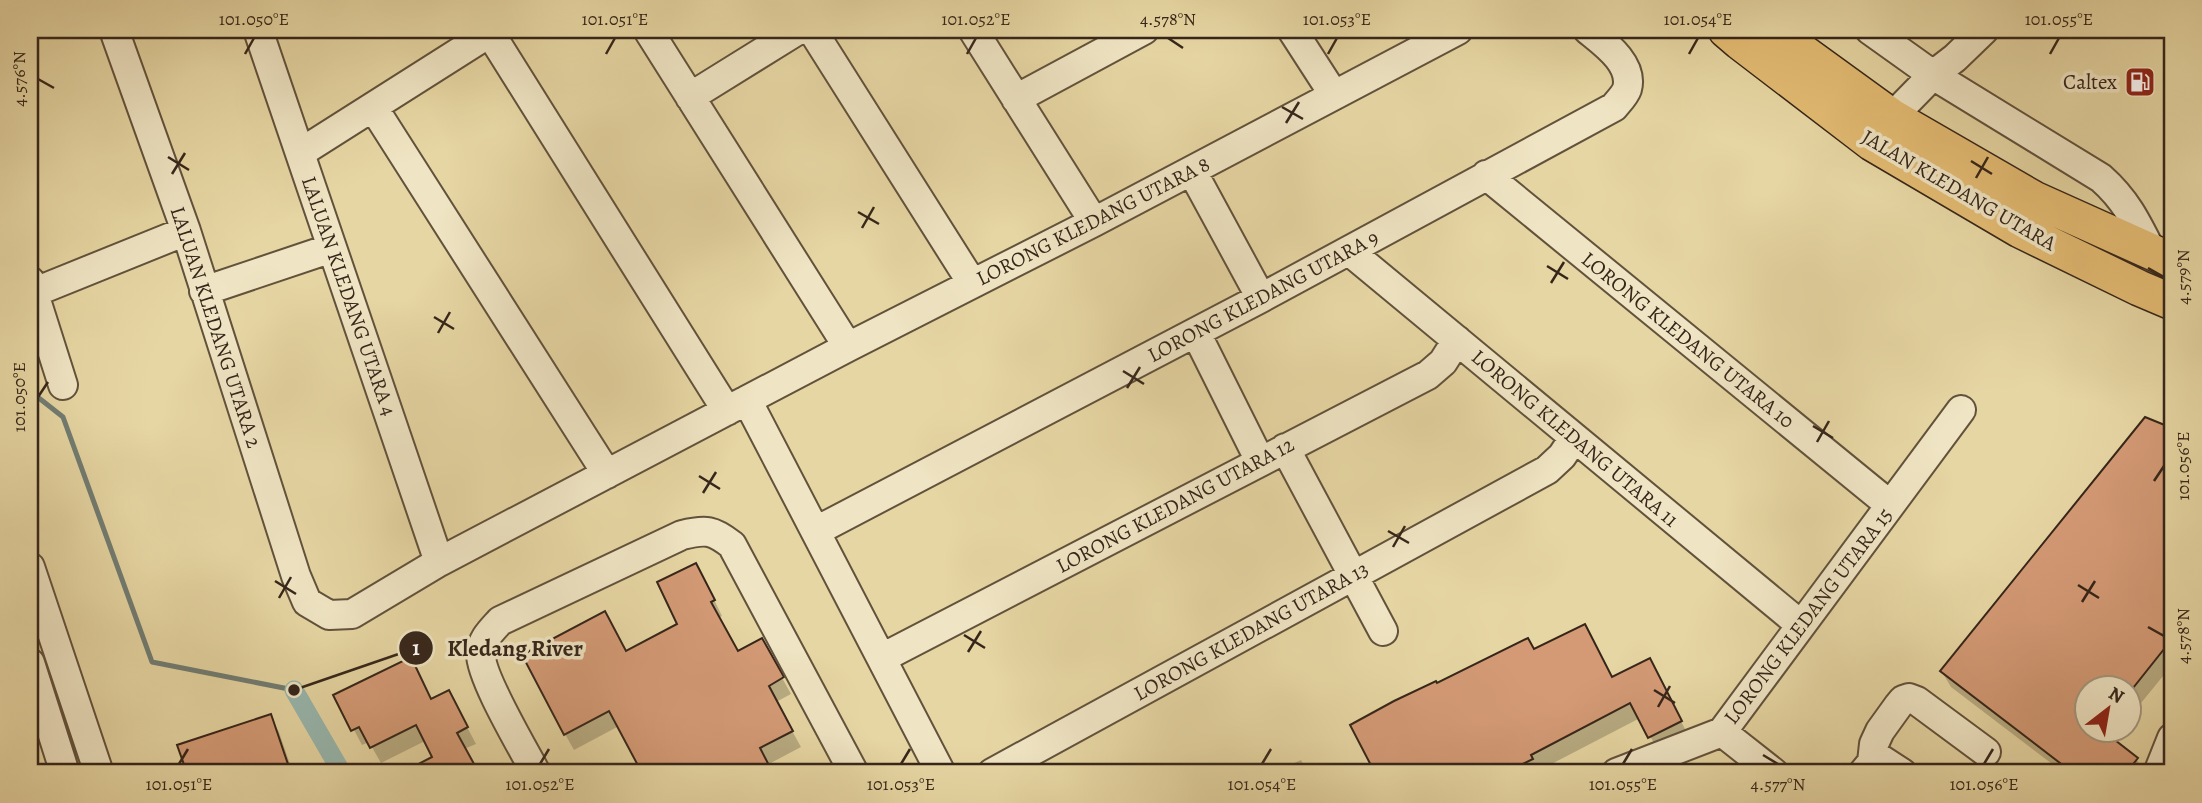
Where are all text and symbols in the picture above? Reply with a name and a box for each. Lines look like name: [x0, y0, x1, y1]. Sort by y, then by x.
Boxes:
text: 101.050°E: [219, 7, 289, 31]
text: 101.051°E: [582, 7, 648, 31]
text: 101.052°E: [941, 7, 1011, 31]
text: 4.578°N: [1140, 7, 1196, 31]
text: 101.053°E: [1303, 7, 1371, 31]
text: 101.054°E: [1664, 7, 1732, 31]
text: 101.055°E: [2025, 7, 2093, 31]
text: 4.576°N: [7, 51, 31, 107]
fuel station icon: Caltex: [2123, 65, 2157, 99]
place label: Caltex: [2063, 68, 2117, 96]
street label: JALAN KLEDANG UTARA: [1857, 123, 2062, 258]
street label: LORONG KLEDANG UTARA 8: [972, 150, 1214, 292]
street label: LALUAN KLEDANG UTARA 4: [295, 172, 403, 420]
street label: LALUAN KLEDANG UTARA 2: [164, 203, 268, 451]
street label: LORONG KLEDANG UTARA 9: [1143, 223, 1383, 369]
street label: LORONG KLEDANG UTARA 10: [1576, 245, 1800, 435]
text: 4.579°N: [2171, 249, 2195, 305]
street label: LORONG KLEDANG UTARA 11: [1465, 343, 1685, 533]
text: 101.050°E: [7, 362, 31, 432]
street label: LORONG KLEDANG UTARA 12: [1051, 430, 1299, 580]
text: 101.056°E: [2171, 431, 2195, 501]
street label: LORONG KLEDANG UTARA 15: [1717, 502, 1899, 730]
street label: LORONG KLEDANG UTARA 13: [1129, 555, 1373, 707]
text: 4.578°N: [2171, 608, 2195, 664]
callout: Kledang River: [398, 626, 597, 670]
text: Kledang River: [447, 633, 583, 664]
text: 1: [412, 634, 420, 662]
north arrow: [2072, 674, 2142, 744]
text: N: [2104, 681, 2129, 710]
text: 101.051°E: [146, 772, 212, 796]
text: 101.052°E: [505, 772, 575, 796]
text: 101.053°E: [867, 772, 935, 796]
text: 101.054°E: [1228, 772, 1296, 796]
text: 101.055°E: [1589, 772, 1657, 796]
text: 4.577°N: [1751, 772, 1805, 796]
text: 101.056°E: [1949, 772, 2019, 796]

